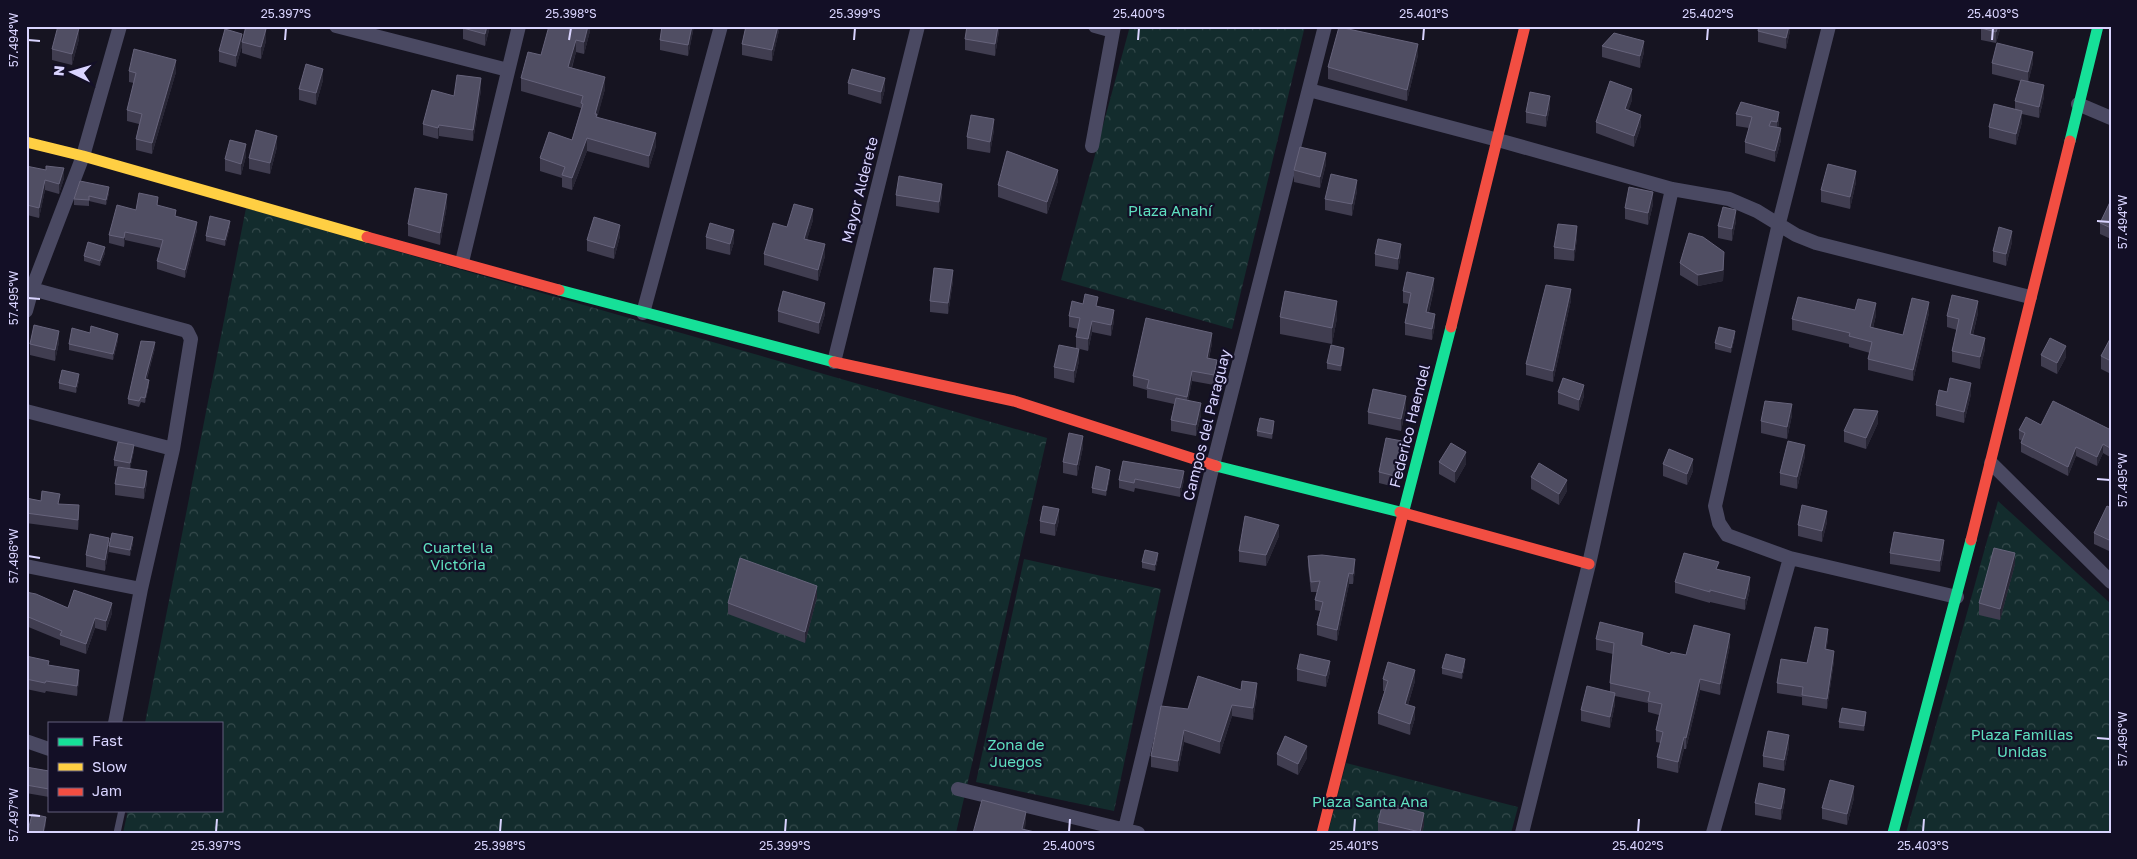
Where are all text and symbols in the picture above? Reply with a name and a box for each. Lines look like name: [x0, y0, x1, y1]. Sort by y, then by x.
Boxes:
text: 25.397°S: [261, 6, 312, 21]
text: 25.398°S: [545, 6, 597, 21]
text: 25.399°S: [829, 6, 881, 21]
text: 25.400°S: [1113, 6, 1165, 21]
text: 25.401°S: [1399, 6, 1449, 21]
text: 25.402°S: [1682, 6, 1734, 21]
text: 25.403°S: [1967, 6, 2019, 21]
text: 57.494°W: [6, 12, 21, 67]
north arrow: [48, 48, 98, 98]
text: N: [50, 65, 67, 77]
street label: Mayor Alderete: [837, 134, 881, 245]
text: 57.494°W: [2115, 194, 2130, 249]
park label: Plaza Anahí: [1128, 201, 1213, 219]
text: 57.495°W: [6, 270, 21, 325]
street label: Campos del Paraguay: [1178, 347, 1234, 502]
street label: Federico Haendel: [1385, 362, 1433, 489]
text: 57.495°W: [2115, 452, 2130, 507]
text: 57.496°W: [6, 528, 21, 583]
park label: Cuartel la Victória: [423, 538, 493, 573]
text: 57.496°W: [2115, 711, 2130, 766]
legend: [48, 722, 222, 812]
park label: Plaza Familias Unidas: [1971, 725, 2073, 760]
text: Fast: [92, 731, 123, 749]
park label: Zona de Juegos: [987, 735, 1045, 770]
text: Slow: [92, 757, 127, 775]
text: Jam: [92, 781, 122, 799]
text: 57.497°W: [6, 787, 21, 842]
park label: Plaza Santa Ana: [1312, 792, 1428, 810]
text: 25.397°S: [191, 838, 242, 853]
text: 25.398°S: [474, 838, 526, 853]
text: 25.399°S: [759, 838, 811, 853]
text: 25.400°S: [1043, 838, 1095, 853]
text: 25.401°S: [1329, 838, 1379, 853]
text: 25.402°S: [1612, 838, 1664, 853]
text: 25.403°S: [1897, 838, 1949, 853]

